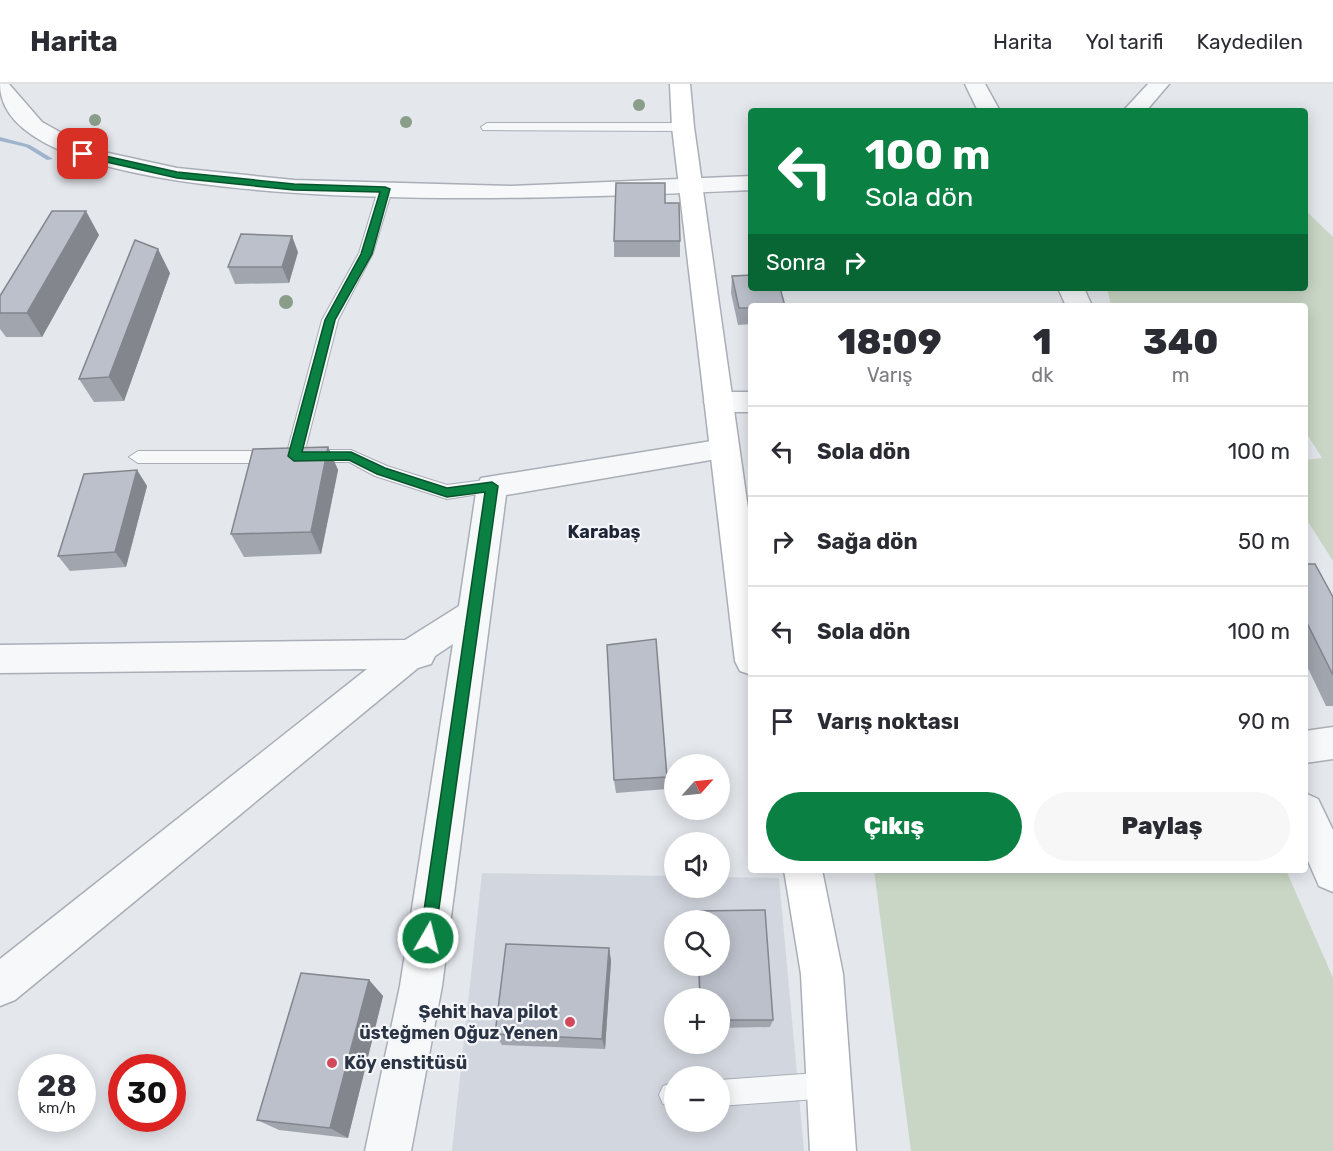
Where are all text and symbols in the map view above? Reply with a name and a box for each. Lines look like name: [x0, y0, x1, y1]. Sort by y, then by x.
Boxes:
text: Harita: [30, 25, 118, 58]
text: Harita: [993, 29, 1052, 54]
text: Yol tarifi: [1085, 29, 1164, 54]
text: Kaydedilen: [1197, 29, 1303, 54]
pin: [57, 128, 108, 179]
text: 100 m: [865, 130, 990, 180]
icon: left: [766, 132, 844, 210]
icon: arrive: [66, 137, 99, 170]
text: Sola dön: [865, 181, 973, 213]
icon: right: [838, 246, 871, 279]
text: Sonra: [766, 249, 826, 276]
text: 18:09: [838, 320, 942, 363]
text: 1: [1033, 320, 1052, 363]
text: 340: [1143, 320, 1218, 363]
text: Varış: [867, 363, 912, 387]
text: dk: [1031, 363, 1053, 387]
text: m: [1172, 363, 1190, 387]
icon: left: [766, 435, 799, 468]
text: Sola dön: [817, 438, 910, 465]
text: 100 m: [1228, 438, 1290, 465]
district label: Karabaş: [568, 521, 641, 543]
icon: right: [766, 525, 799, 558]
text: Sağa dön: [817, 528, 918, 555]
text: 50 m: [1238, 528, 1290, 555]
icon: left: [766, 615, 799, 648]
text: Sola dön: [817, 618, 910, 645]
text: 100 m: [1228, 618, 1290, 645]
icon: arrive: [766, 705, 799, 738]
text: Varış noktası: [817, 708, 959, 735]
text: 90 m: [1238, 708, 1290, 735]
north arrow: [664, 754, 730, 820]
map controls: [664, 754, 730, 1132]
button: Çıkış: [766, 792, 1022, 861]
button: Paylaş: [1034, 792, 1290, 861]
button: sound: [664, 832, 730, 898]
position arrow: [396, 906, 460, 970]
button: search: [664, 910, 730, 976]
button: +: [664, 988, 730, 1054]
place label: Şehit hava pilot üsteğmen Oğuz Yenen: [359, 1001, 558, 1044]
marker: Şehit hava pilot üsteğmen Oğuz Yenen: [563, 1015, 577, 1029]
place label: Köy enstitüsü: [344, 1052, 467, 1074]
speed limit sign: 30: [108, 1054, 186, 1132]
marker: Köy enstitüsü: [325, 1056, 339, 1070]
button: −: [664, 1066, 730, 1132]
text: 28: [37, 1068, 77, 1104]
text: km/h: [38, 1099, 76, 1117]

